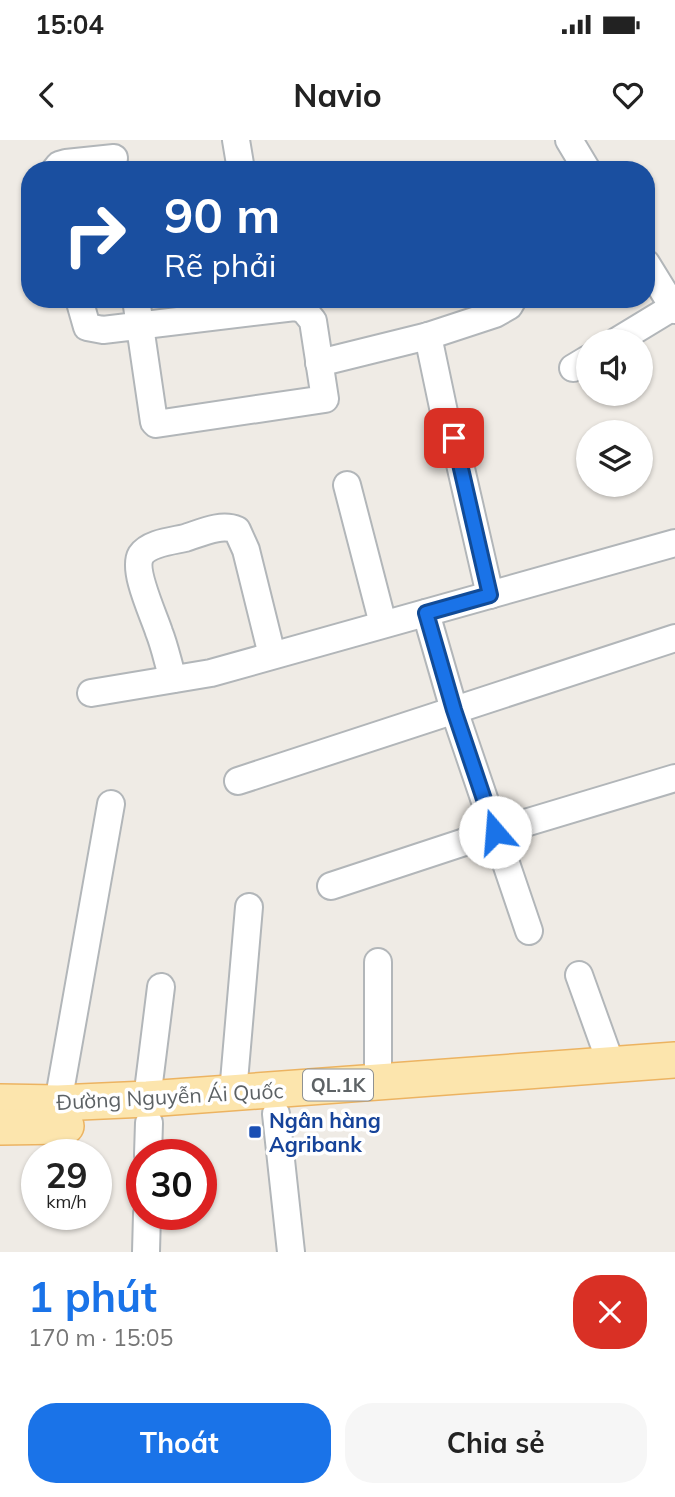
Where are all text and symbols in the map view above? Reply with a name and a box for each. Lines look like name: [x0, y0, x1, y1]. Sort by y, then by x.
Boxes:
text: 15:04: [35, 8, 104, 41]
text: Navio: [293, 75, 382, 115]
icon: back: [28, 76, 66, 114]
icon: heart: [609, 76, 647, 114]
text: 90 m: [164, 184, 280, 245]
icon: right: [49, 189, 140, 280]
text: Rẽ phải: [164, 245, 276, 285]
map controls: [576, 329, 653, 497]
button: sound: [576, 329, 653, 406]
pin: [424, 408, 484, 468]
icon: arrive: [435, 419, 473, 457]
button: layers: [576, 420, 653, 497]
position arrow: [458, 795, 532, 869]
road number: QL.1K: [303, 1070, 373, 1100]
street label: Đường Nguyễn Ái Quốc: [56, 1077, 284, 1115]
place label: Ngân hàng Agribank: [269, 1107, 381, 1157]
marker: Ngân hàng Agribank: [247, 1124, 263, 1140]
speed limit sign: 30: [126, 1139, 217, 1230]
text: 29: [45, 1153, 88, 1197]
text: km/h: [46, 1190, 87, 1213]
text: 1 phút: [28, 1270, 157, 1323]
button: close: [573, 1275, 647, 1349]
text: 170 m · 15:05: [28, 1323, 173, 1352]
button: Thoát: [28, 1403, 331, 1483]
button: Chia sẻ: [345, 1403, 647, 1483]

